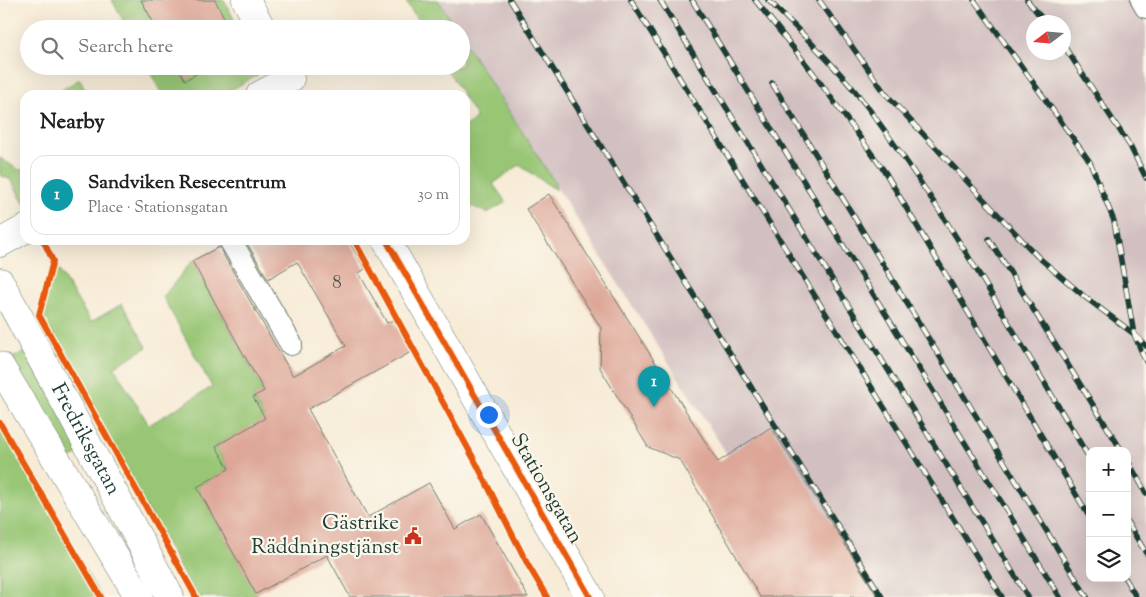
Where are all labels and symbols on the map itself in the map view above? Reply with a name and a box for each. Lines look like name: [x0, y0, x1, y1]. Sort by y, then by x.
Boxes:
north arrow: [1026, 15, 1071, 60]
house number: 8: [332, 270, 342, 297]
pin: 1: [638, 366, 670, 407]
street label: Fredriksgatan: [43, 378, 127, 501]
your location: [476, 402, 502, 428]
street label: Stationsgatan: [502, 428, 590, 550]
place label: Gästrike Räddningstjänst: [251, 509, 399, 563]
public building icon: Gästrike Räddningstjänst: [403, 526, 423, 546]

